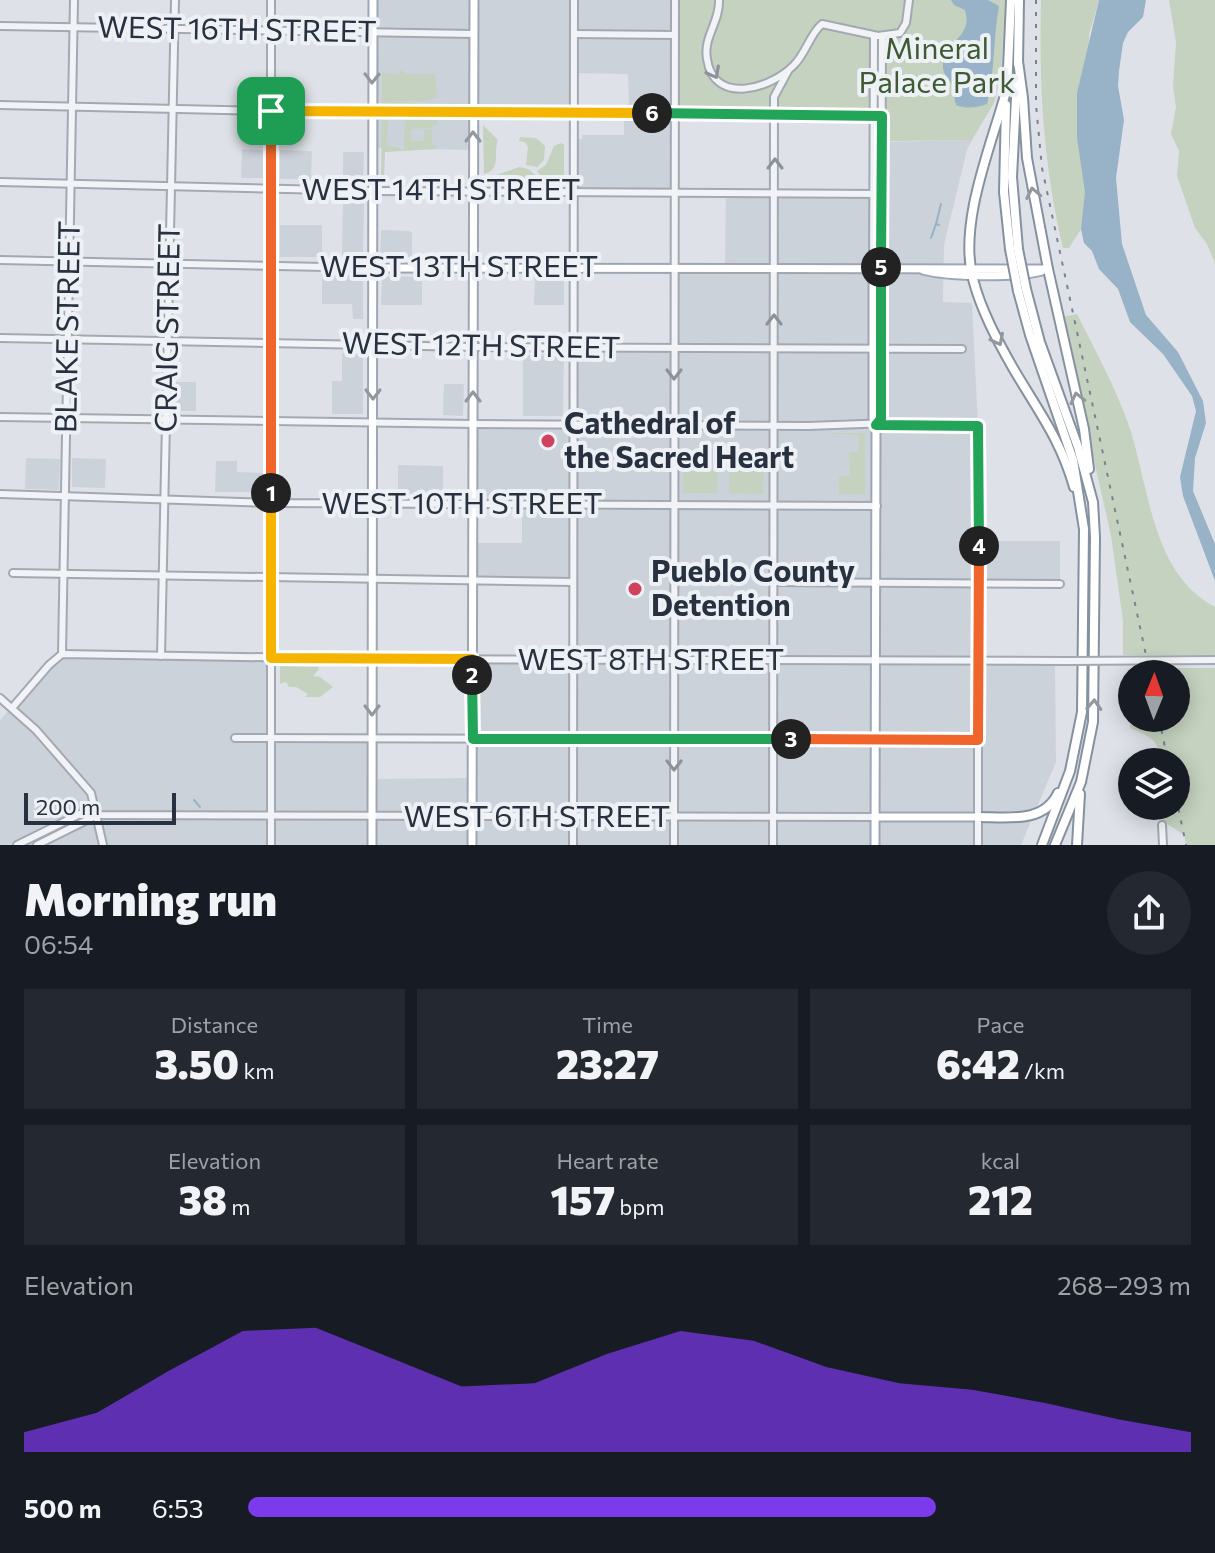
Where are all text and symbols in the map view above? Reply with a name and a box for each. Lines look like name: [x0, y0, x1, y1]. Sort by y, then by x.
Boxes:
street label: WEST 16TH STREET: [97, 7, 377, 48]
park label: Mineral Palace Park: [859, 28, 1016, 99]
one-way arrow: [704, 65, 719, 79]
one-way arrow: [363, 72, 381, 85]
pin: [237, 77, 305, 145]
icon: arrive: [249, 89, 293, 133]
pin: 6: [632, 93, 672, 133]
text: 6: [645, 99, 659, 126]
one-way arrow: [464, 130, 482, 143]
one-way arrow: [766, 157, 784, 170]
street label: WEST 14TH STREET: [301, 169, 581, 206]
one-way arrow: [1025, 187, 1042, 200]
street label: BLAKE STREET: [45, 220, 86, 433]
street label: CRAIG STREET: [145, 223, 186, 433]
street label: WEST 13TH STREET: [320, 246, 598, 283]
pin: 5: [861, 247, 901, 287]
text: 5: [875, 253, 887, 280]
one-way arrow: [765, 313, 783, 326]
street label: WEST 12TH STREET: [341, 323, 621, 364]
one-way arrow: [988, 332, 1004, 347]
one-way arrow: [665, 368, 683, 381]
one-way arrow: [364, 388, 382, 401]
one-way arrow: [464, 390, 482, 403]
one-way arrow: [1069, 391, 1086, 405]
place label: Cathedral of the Sacred Heart: [564, 403, 794, 474]
marker: Cathedral of the Sacred Heart: [539, 432, 557, 450]
pin: 1: [251, 473, 291, 513]
text: 1: [266, 479, 276, 506]
street label: WEST 10TH STREET: [322, 483, 602, 520]
pin: 4: [959, 526, 999, 566]
text: 4: [972, 532, 986, 559]
place label: Pueblo County Detention: [651, 551, 856, 622]
marker: Pueblo County Detention: [626, 580, 644, 598]
street label: WEST 8TH STREET: [518, 639, 784, 676]
pin: 2: [452, 655, 492, 695]
north arrow: [1118, 660, 1190, 732]
map controls: [1118, 660, 1190, 820]
text: 2: [466, 661, 478, 688]
one-way arrow: [1085, 698, 1102, 711]
one-way arrow: [363, 704, 381, 717]
pin: 3: [771, 719, 811, 759]
text: 3: [785, 725, 797, 752]
button: layers: [1118, 748, 1190, 820]
one-way arrow: [665, 759, 683, 772]
scale bar: [24, 789, 176, 825]
text: 200 m: [36, 793, 100, 820]
street label: WEST 6TH STREET: [404, 796, 670, 833]
text: Morning run: [24, 871, 277, 925]
button: share: [1107, 871, 1191, 955]
text: 06:54: [24, 928, 93, 959]
text: Distance: [171, 1011, 258, 1038]
text: Time: [582, 1011, 633, 1038]
text: Pace: [977, 1011, 1024, 1038]
text: 3.50: [154, 1038, 239, 1087]
text: 23:27: [556, 1038, 659, 1087]
text: 6:42: [936, 1038, 1020, 1087]
text: km: [239, 1057, 275, 1084]
text: /km: [1020, 1057, 1065, 1084]
text: Elevation: [168, 1147, 261, 1174]
text: Heart rate: [556, 1147, 659, 1174]
text: kcal: [981, 1147, 1020, 1174]
text: 38: [178, 1174, 227, 1223]
text: 157: [550, 1174, 615, 1223]
text: 212: [968, 1174, 1033, 1223]
text: m: [227, 1193, 251, 1220]
text: bpm: [615, 1193, 665, 1220]
text: Elevation: [24, 1269, 134, 1300]
text: 268–293 m: [1057, 1269, 1191, 1300]
text: 500 m: [24, 1492, 101, 1523]
text: 6:53: [152, 1492, 204, 1523]

